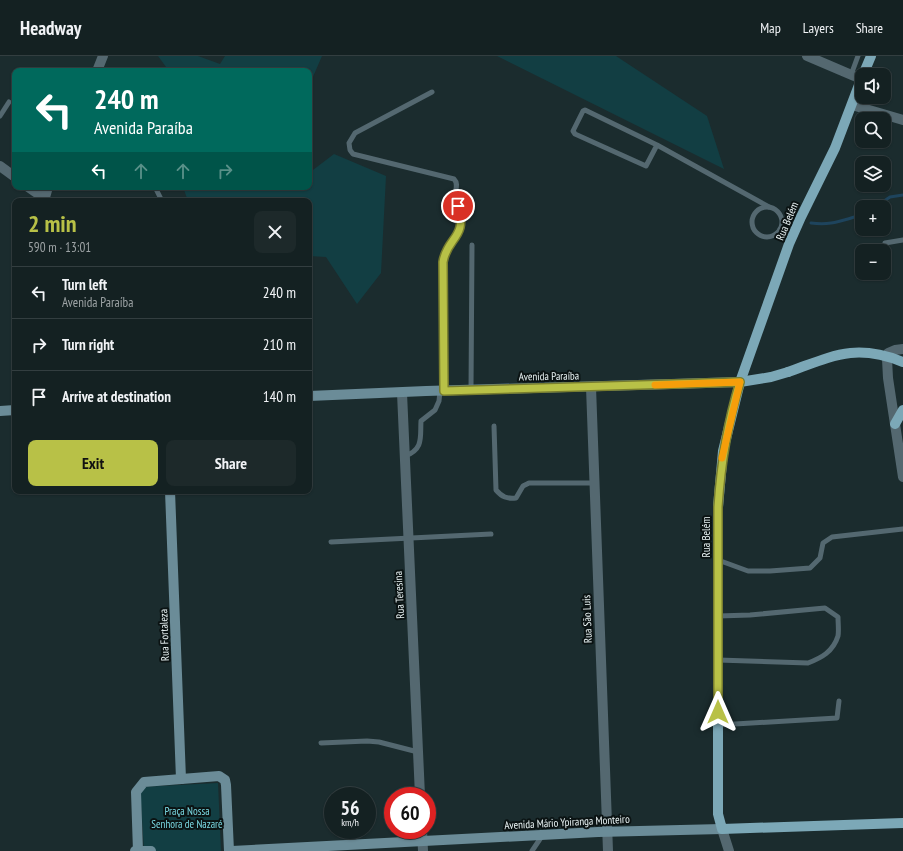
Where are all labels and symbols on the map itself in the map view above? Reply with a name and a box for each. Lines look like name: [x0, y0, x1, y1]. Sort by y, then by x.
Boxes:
pin: [441, 189, 475, 223]
street label: Rua Belém: [773, 199, 801, 243]
street label: Avenida Paraíba: [519, 368, 579, 384]
street label: Rua Belém: [699, 517, 713, 557]
street label: Rua Teresina: [391, 571, 407, 619]
street label: Rua São Luis: [579, 594, 595, 643]
street label: Rua Fortaleza: [156, 609, 172, 661]
position arrow: [697, 691, 739, 733]
speed limit sign: 60: [384, 787, 436, 839]
park label: Praça Nossa Senhora de Nazaré: [151, 804, 223, 831]
street label: Avenida Mário Ypiranga Monteiro: [504, 812, 630, 832]

